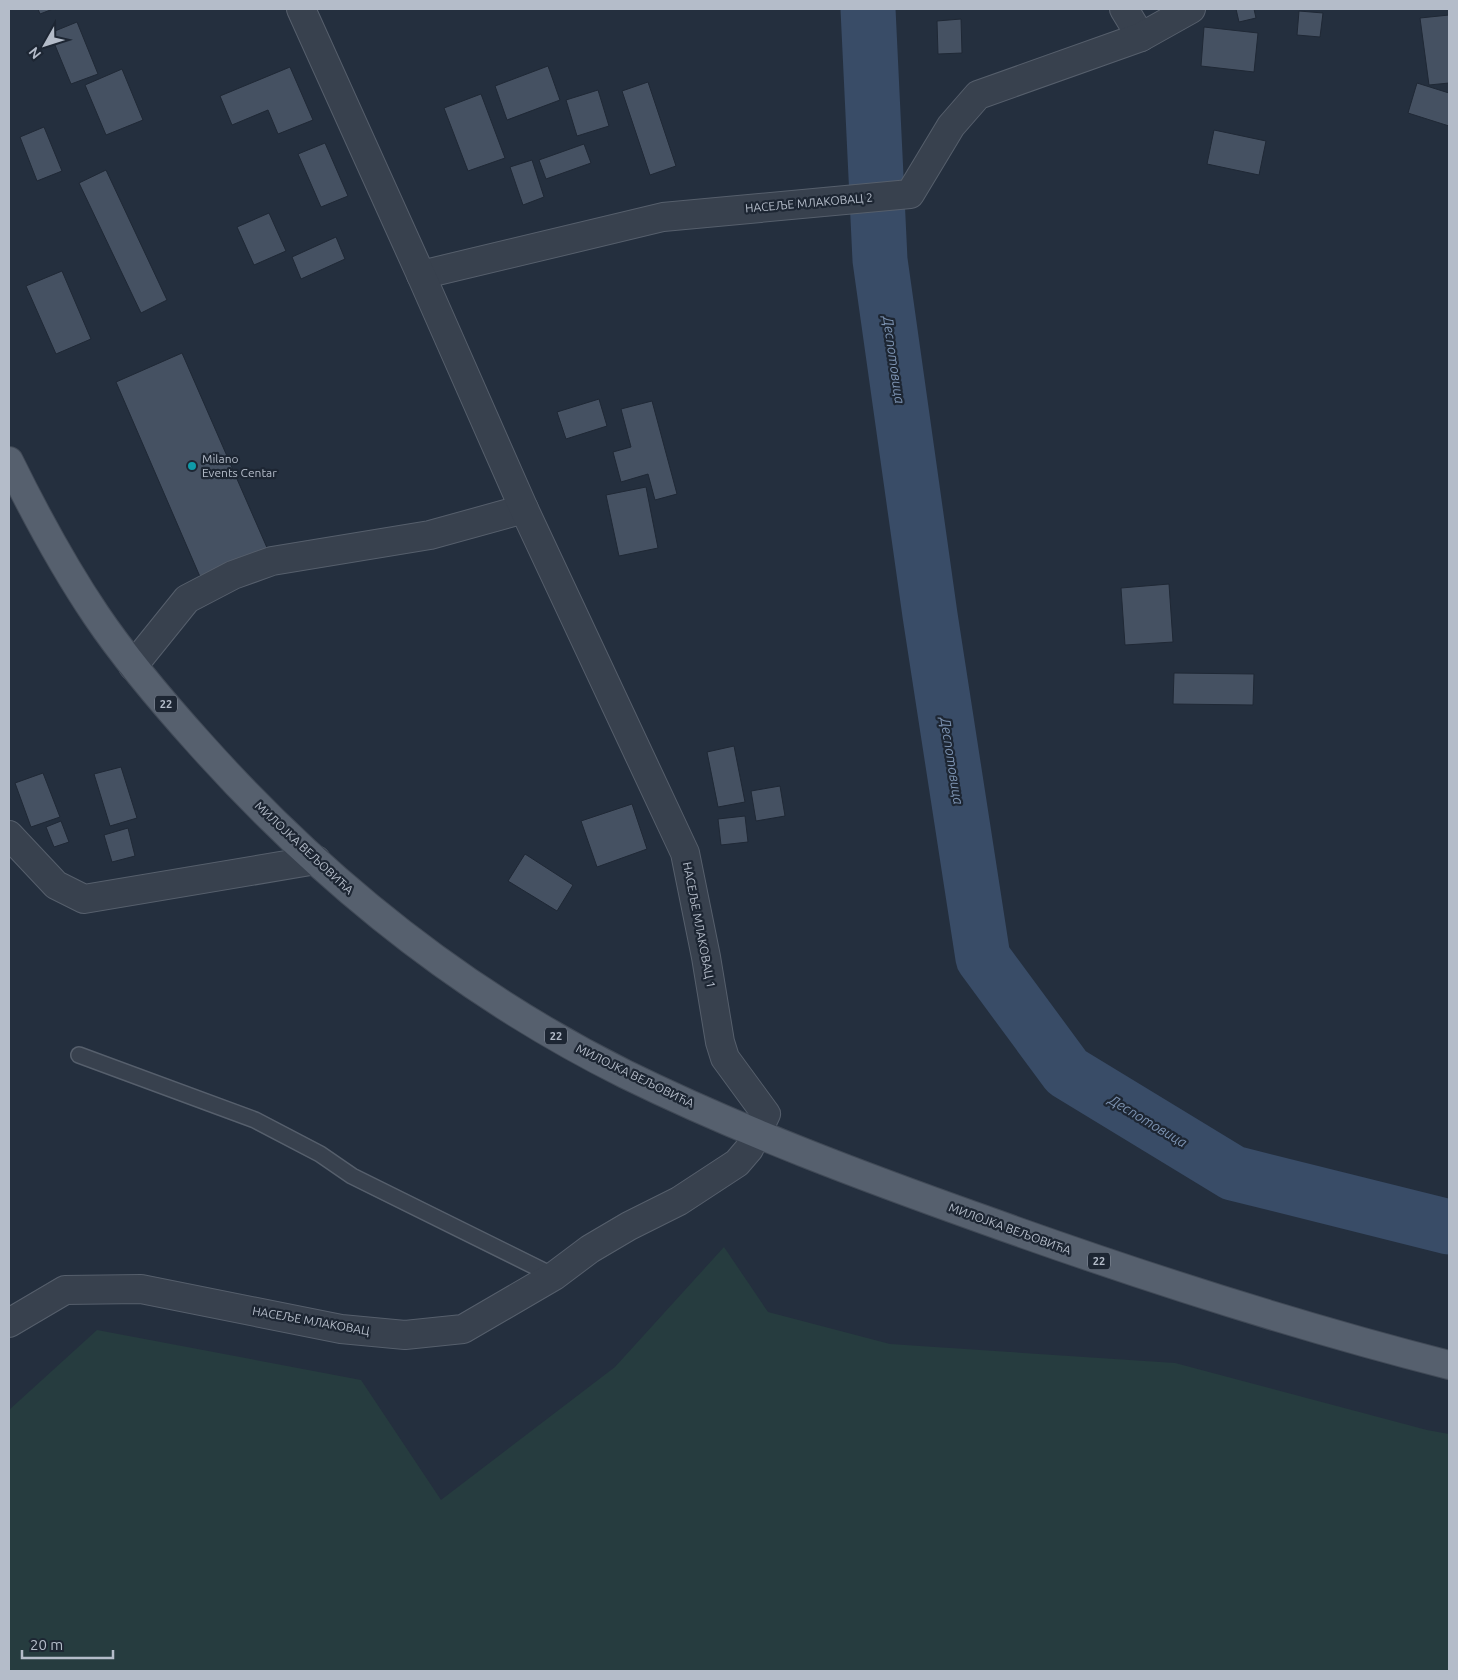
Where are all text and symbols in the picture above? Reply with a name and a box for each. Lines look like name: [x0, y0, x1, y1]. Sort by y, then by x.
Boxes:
north arrow: [20, 20, 70, 70]
text: N: [25, 44, 44, 62]
street label: НАСЕЉЕ МЛАКОВАЦ 2: [745, 190, 873, 215]
water label: Деспотовица: [880, 313, 908, 405]
place label: Milano Events Centar: [202, 452, 277, 479]
marker: Milano Events Centar: [186, 460, 198, 472]
road number: 22: [155, 696, 177, 712]
water label: Деспотовица: [937, 714, 967, 806]
street label: МИЛОЈКА ВЕЉОВИЋА: [253, 799, 356, 897]
street label: НАСЕЉЕ МЛАКОВАЦ 1: [681, 861, 718, 989]
road number: 22: [545, 1028, 567, 1044]
street label: МИЛОЈКА ВЕЉОВИЋА: [574, 1041, 696, 1110]
water label: Деспотовица: [1104, 1090, 1190, 1151]
street label: МИЛОЈКА ВЕЉОВИЋА: [947, 1200, 1073, 1257]
road number: 22: [1088, 1252, 1110, 1270]
street label: НАСЕЉЕ МЛАКОВАЦ: [251, 1304, 371, 1337]
scale bar: [22, 1628, 114, 1660]
text: 20 m: [30, 1636, 63, 1653]

